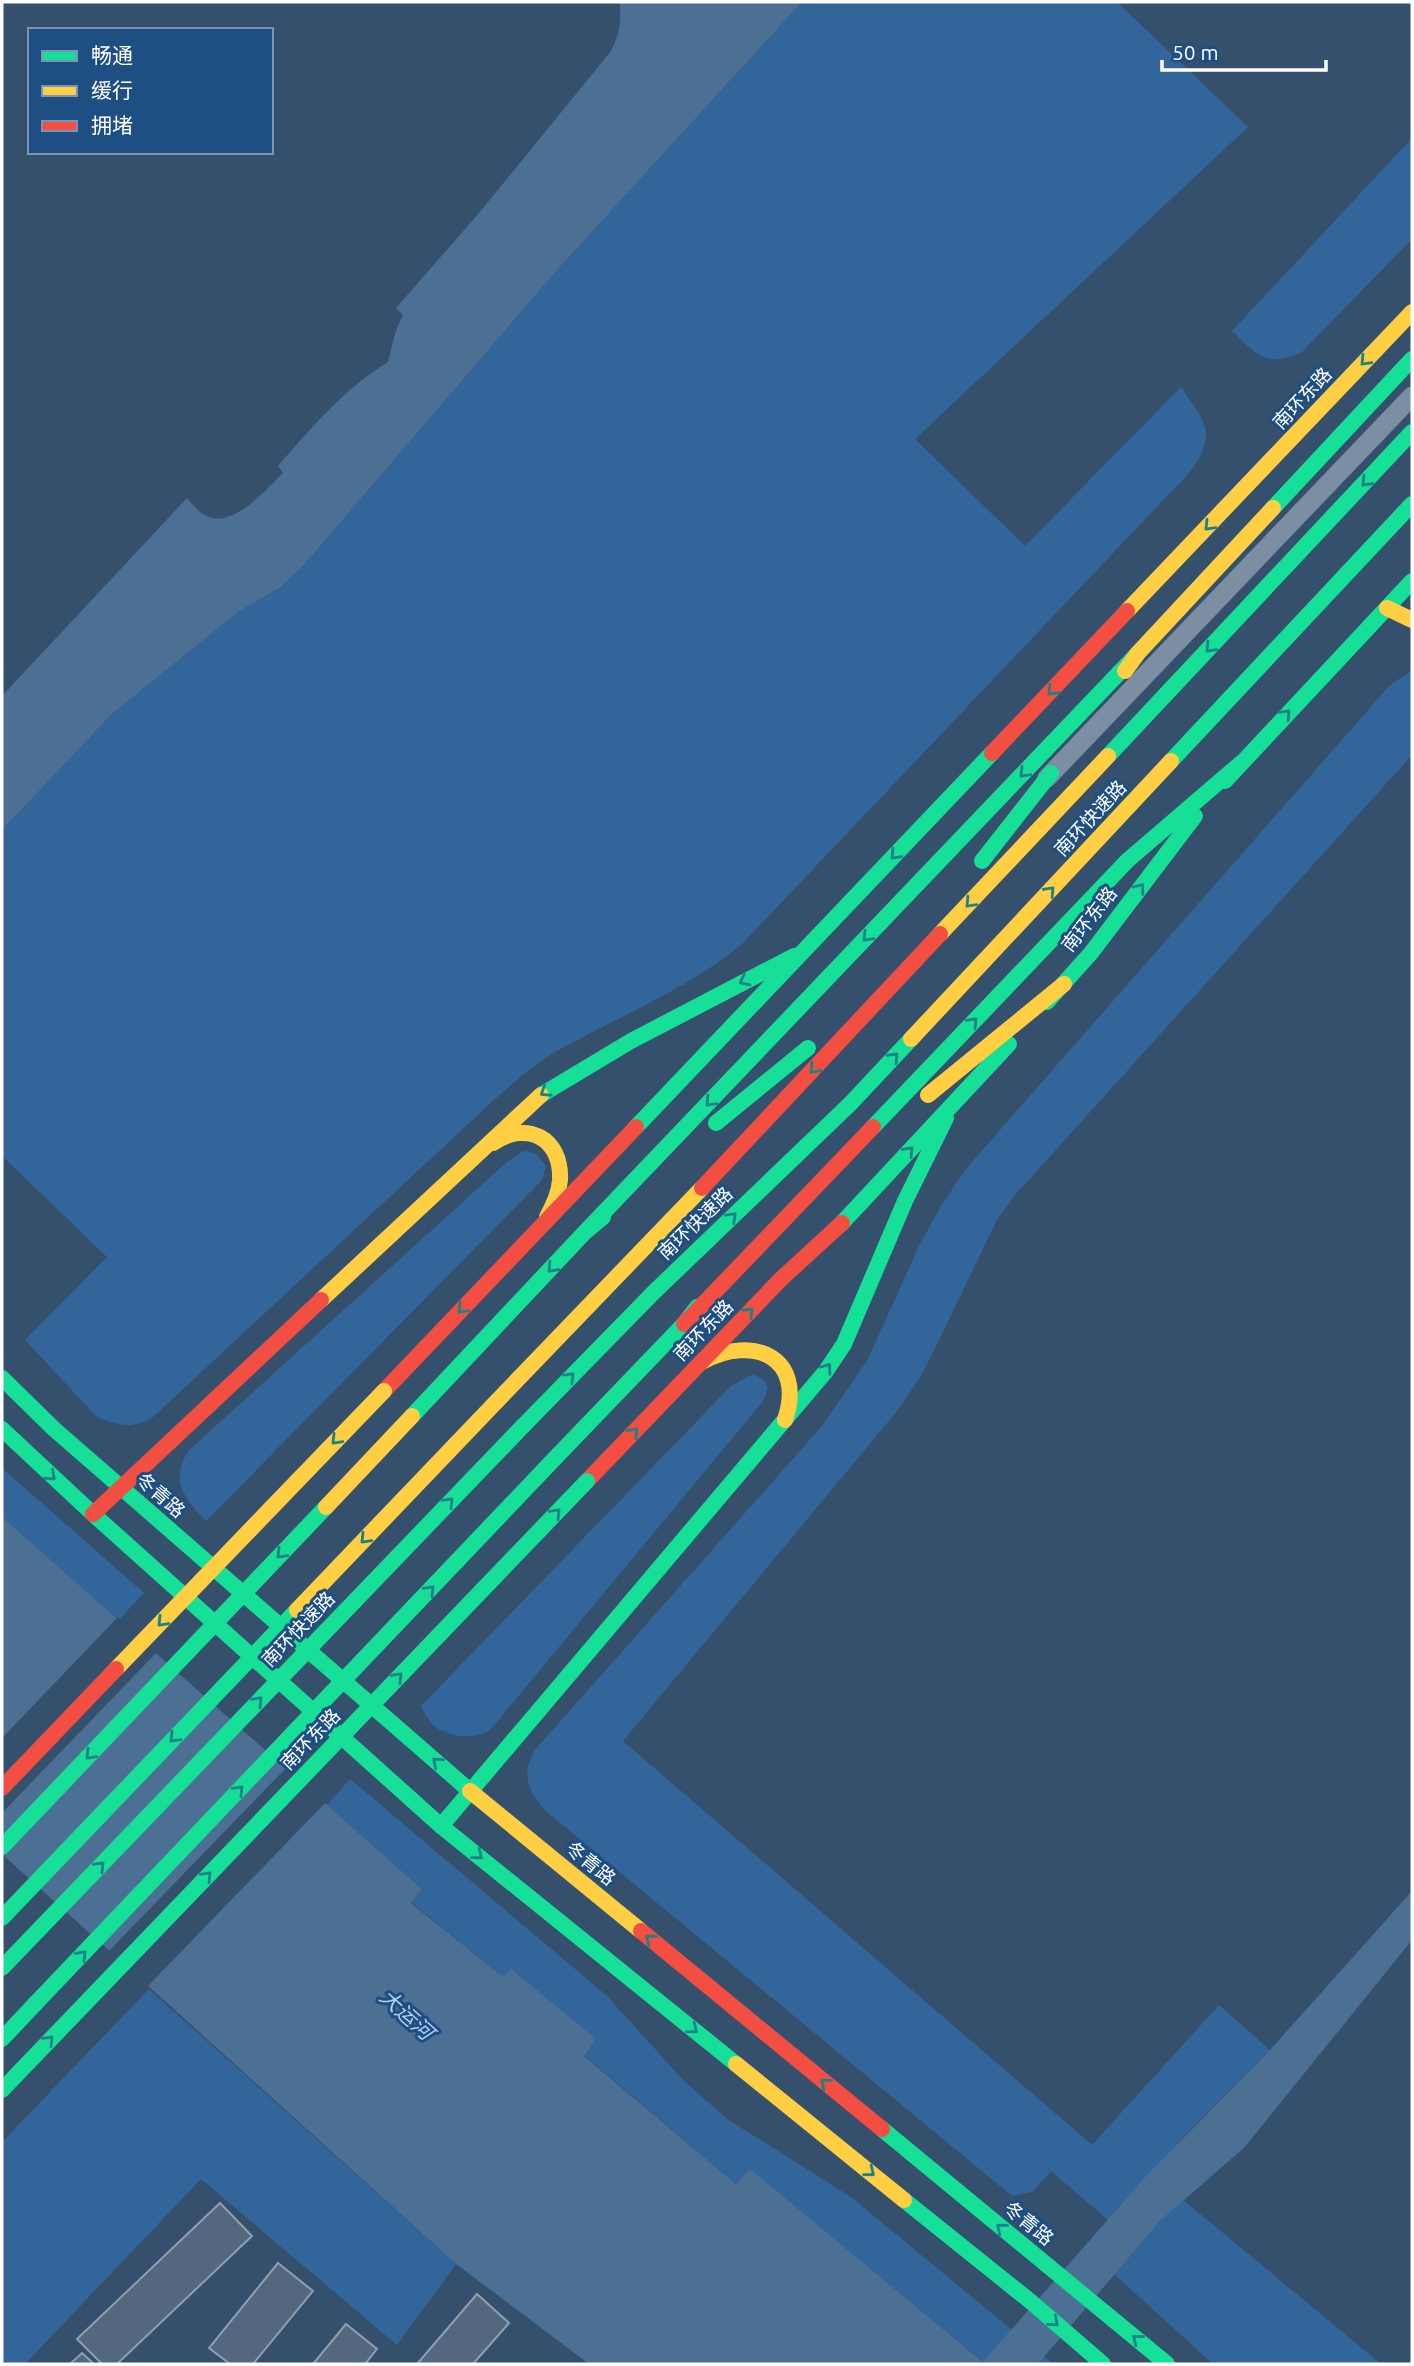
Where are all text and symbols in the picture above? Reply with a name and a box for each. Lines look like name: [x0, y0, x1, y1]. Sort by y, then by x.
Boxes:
legend: [28, 28, 273, 154]
scale bar: [1162, 28, 1326, 72]
text: 50 m: [1172, 40, 1219, 64]
text: 畅通: [91, 43, 133, 67]
text: 缓行: [91, 78, 133, 102]
text: 拥堵: [91, 113, 133, 137]
one-way arrow: [1361, 353, 1374, 366]
street label: 南环东路: [1268, 363, 1336, 433]
one-way arrow: [1361, 474, 1374, 487]
one-way arrow: [1204, 518, 1217, 531]
one-way arrow: [1206, 640, 1218, 653]
one-way arrow: [1047, 683, 1060, 696]
one-way arrow: [1278, 710, 1291, 723]
one-way arrow: [1019, 765, 1032, 778]
street label: 南环快速路: [1050, 776, 1130, 860]
one-way arrow: [890, 847, 903, 860]
street label: 南环东路: [1057, 882, 1121, 956]
one-way arrow: [1131, 883, 1144, 896]
one-way arrow: [1041, 886, 1054, 899]
one-way arrow: [966, 895, 979, 908]
one-way arrow: [862, 929, 875, 942]
one-way arrow: [739, 973, 751, 987]
one-way arrow: [964, 1017, 977, 1030]
one-way arrow: [886, 1052, 898, 1065]
one-way arrow: [810, 1061, 823, 1074]
one-way arrow: [540, 1084, 553, 1096]
one-way arrow: [705, 1094, 718, 1107]
one-way arrow: [901, 1146, 914, 1159]
street label: 南环快速路: [653, 1182, 737, 1264]
one-way arrow: [724, 1213, 737, 1226]
one-way arrow: [548, 1260, 560, 1273]
street label: 南环东路: [669, 1295, 737, 1365]
one-way arrow: [457, 1301, 470, 1314]
one-way arrow: [741, 1308, 753, 1321]
one-way arrow: [819, 1363, 831, 1376]
one-way arrow: [562, 1372, 575, 1385]
one-way arrow: [625, 1427, 638, 1440]
one-way arrow: [332, 1432, 345, 1445]
one-way arrow: [43, 1468, 56, 1481]
street label: 冬青路: [132, 1468, 190, 1522]
one-way arrow: [441, 1497, 454, 1510]
one-way arrow: [548, 1508, 561, 1521]
one-way arrow: [360, 1530, 373, 1543]
one-way arrow: [276, 1546, 289, 1559]
one-way arrow: [421, 1585, 434, 1598]
street label: 南环快速路: [257, 1587, 339, 1671]
one-way arrow: [157, 1614, 170, 1627]
one-way arrow: [390, 1672, 403, 1685]
one-way arrow: [249, 1697, 262, 1710]
street label: 南环东路: [276, 1704, 344, 1774]
one-way arrow: [169, 1730, 182, 1743]
one-way arrow: [85, 1746, 98, 1759]
one-way arrow: [432, 1758, 445, 1770]
one-way arrow: [231, 1785, 244, 1798]
street label: 冬青路: [562, 1837, 620, 1889]
one-way arrow: [470, 1847, 482, 1860]
one-way arrow: [91, 1861, 104, 1874]
one-way arrow: [198, 1872, 211, 1885]
one-way arrow: [645, 1934, 657, 1947]
one-way arrow: [74, 1950, 87, 1963]
water label: 大运河: [376, 1984, 441, 2047]
one-way arrow: [685, 2021, 697, 2034]
one-way arrow: [41, 2036, 54, 2049]
one-way arrow: [821, 2079, 834, 2091]
one-way arrow: [861, 2164, 874, 2176]
street label: 冬青路: [1000, 2197, 1058, 2249]
one-way arrow: [997, 2223, 1009, 2236]
one-way arrow: [1045, 2314, 1058, 2327]
one-way arrow: [1132, 2335, 1145, 2347]

